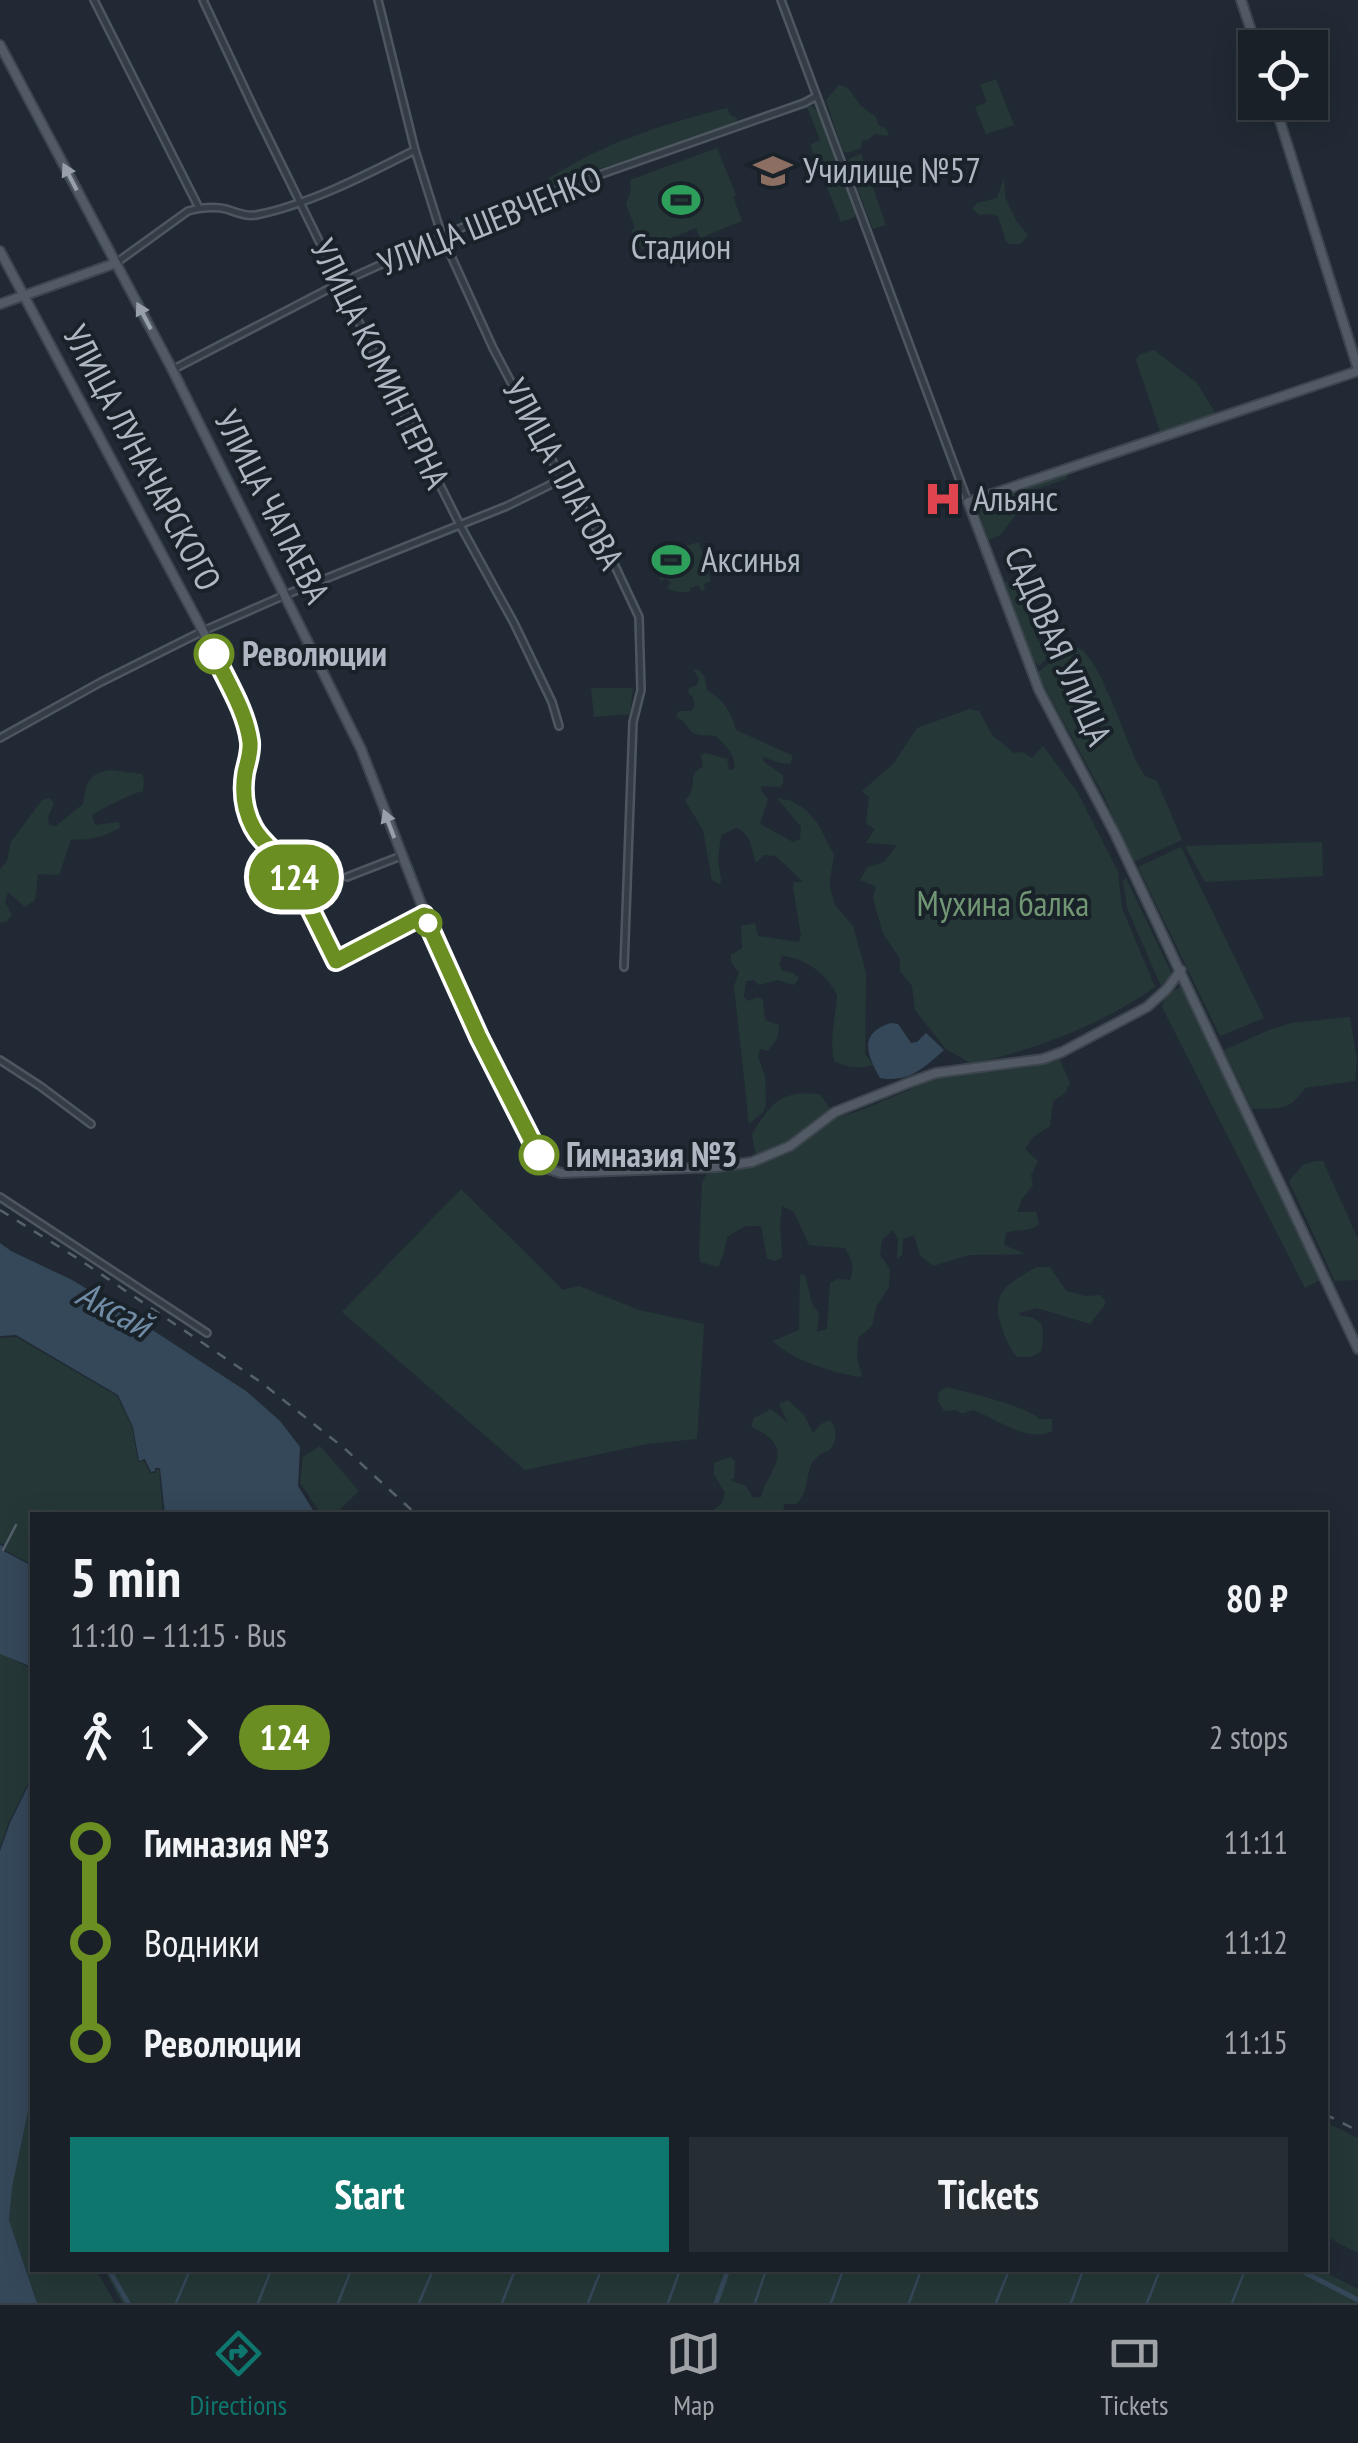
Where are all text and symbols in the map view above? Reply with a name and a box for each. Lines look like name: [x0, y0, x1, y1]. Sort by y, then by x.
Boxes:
map controls: [1238, 30, 1328, 120]
button: locate: [1238, 30, 1328, 120]
place label: Училище №57: [803, 147, 981, 193]
school or university icon: Училище №57: [752, 150, 794, 192]
street label: УЛИЦА ШЕВЧЕНКО: [371, 154, 608, 286]
one-way arrow: [61, 162, 78, 191]
sports icon: Стадион: [660, 179, 702, 221]
place label: Стадион: [631, 223, 731, 269]
street label: УЛИЦА КОМИНТЕРНА: [301, 231, 461, 496]
one-way arrow: [136, 302, 153, 331]
street label: УЛИЦА ЛУНАЧАРСКОГО: [53, 317, 232, 598]
street label: УЛИЦА ПЛАТОВА: [493, 370, 635, 577]
street label: УЛИЦА ЧАПАЕВА: [205, 402, 341, 611]
place label: Альянс: [973, 475, 1058, 521]
hospital icon: Альянс: [922, 478, 964, 520]
place label: Аксинья: [701, 536, 801, 582]
sports icon: Аксинья: [650, 539, 692, 581]
street label: САДОВАЯ УЛИЦА: [995, 539, 1123, 752]
place label: Революции: [242, 630, 387, 676]
marker: Революции: [195, 635, 233, 673]
one-way arrow: [381, 809, 396, 839]
line badge: 124: [236, 844, 352, 910]
text: 124: [269, 854, 319, 900]
park label: Мухина балка: [917, 880, 1089, 926]
unlabelled marker: [415, 910, 441, 936]
place label: Гимназия №3: [566, 1131, 738, 1177]
marker: Гимназия №3: [520, 1136, 558, 1174]
water label: Аксай: [69, 1268, 163, 1349]
text: 5 min: [70, 1541, 181, 1612]
text: 80 ₽: [1226, 1573, 1288, 1622]
text: 11:10 – 11:15 · Bus: [70, 1614, 287, 1656]
icon: walk: [70, 1710, 125, 1765]
icon: forward: [169, 1710, 224, 1765]
text: 124: [259, 1714, 310, 1760]
text: 1: [140, 1716, 154, 1758]
text: 2 stops: [1209, 1716, 1288, 1758]
text: Гимназия №3: [144, 1818, 331, 1867]
text: 11:11: [1224, 1821, 1288, 1863]
text: Водники: [144, 1918, 260, 1967]
text: 11:12: [1224, 1921, 1288, 1963]
text: Революции: [144, 2018, 302, 2067]
text: 11:15: [1224, 2021, 1288, 2063]
button: Start: [70, 2137, 669, 2252]
button: Tickets: [689, 2137, 1288, 2252]
tab: Directions: [190, 2326, 287, 2423]
tab: Map: [666, 2326, 721, 2423]
tab: Tickets: [1100, 2326, 1168, 2423]

